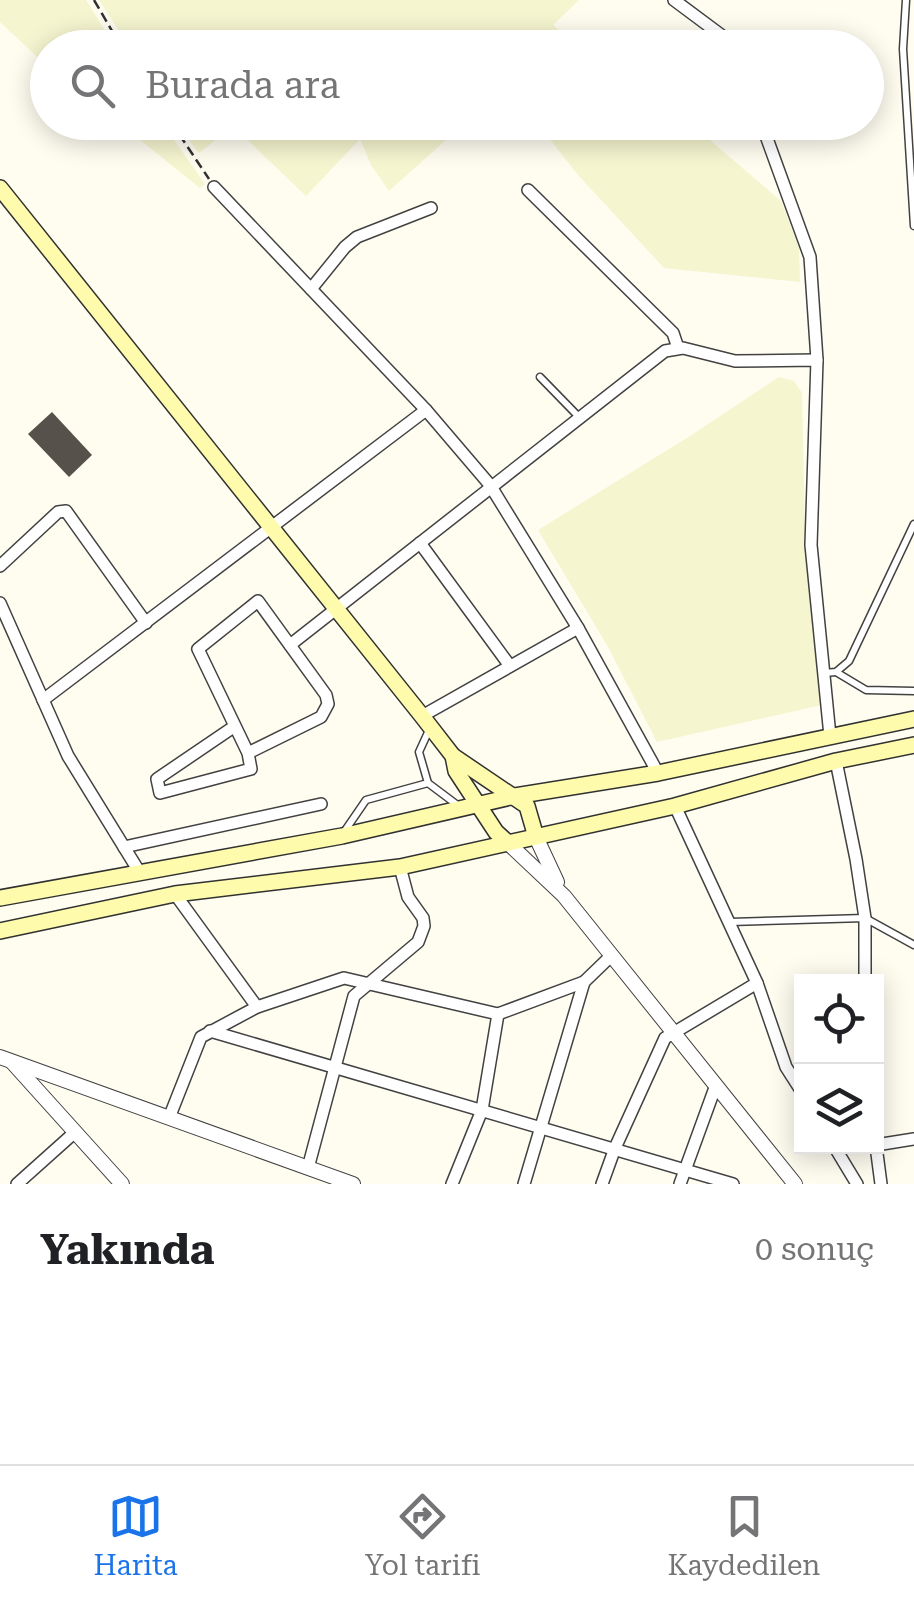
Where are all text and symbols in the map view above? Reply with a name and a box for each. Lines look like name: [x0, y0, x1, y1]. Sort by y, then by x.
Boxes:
search box: [30, 30, 884, 140]
icon: search: [65, 58, 120, 113]
text: Burada ara: [145, 63, 340, 107]
map controls: [794, 974, 884, 1154]
button: locate: [794, 974, 884, 1064]
button: layers: [794, 1064, 884, 1154]
text: Yakında: [40, 1225, 214, 1274]
text: 0 sonuç: [755, 1230, 874, 1268]
tab: Harita: [94, 1489, 178, 1582]
tab: Yol tarifi: [365, 1489, 480, 1582]
tab: Kaydedilen: [668, 1489, 820, 1582]

